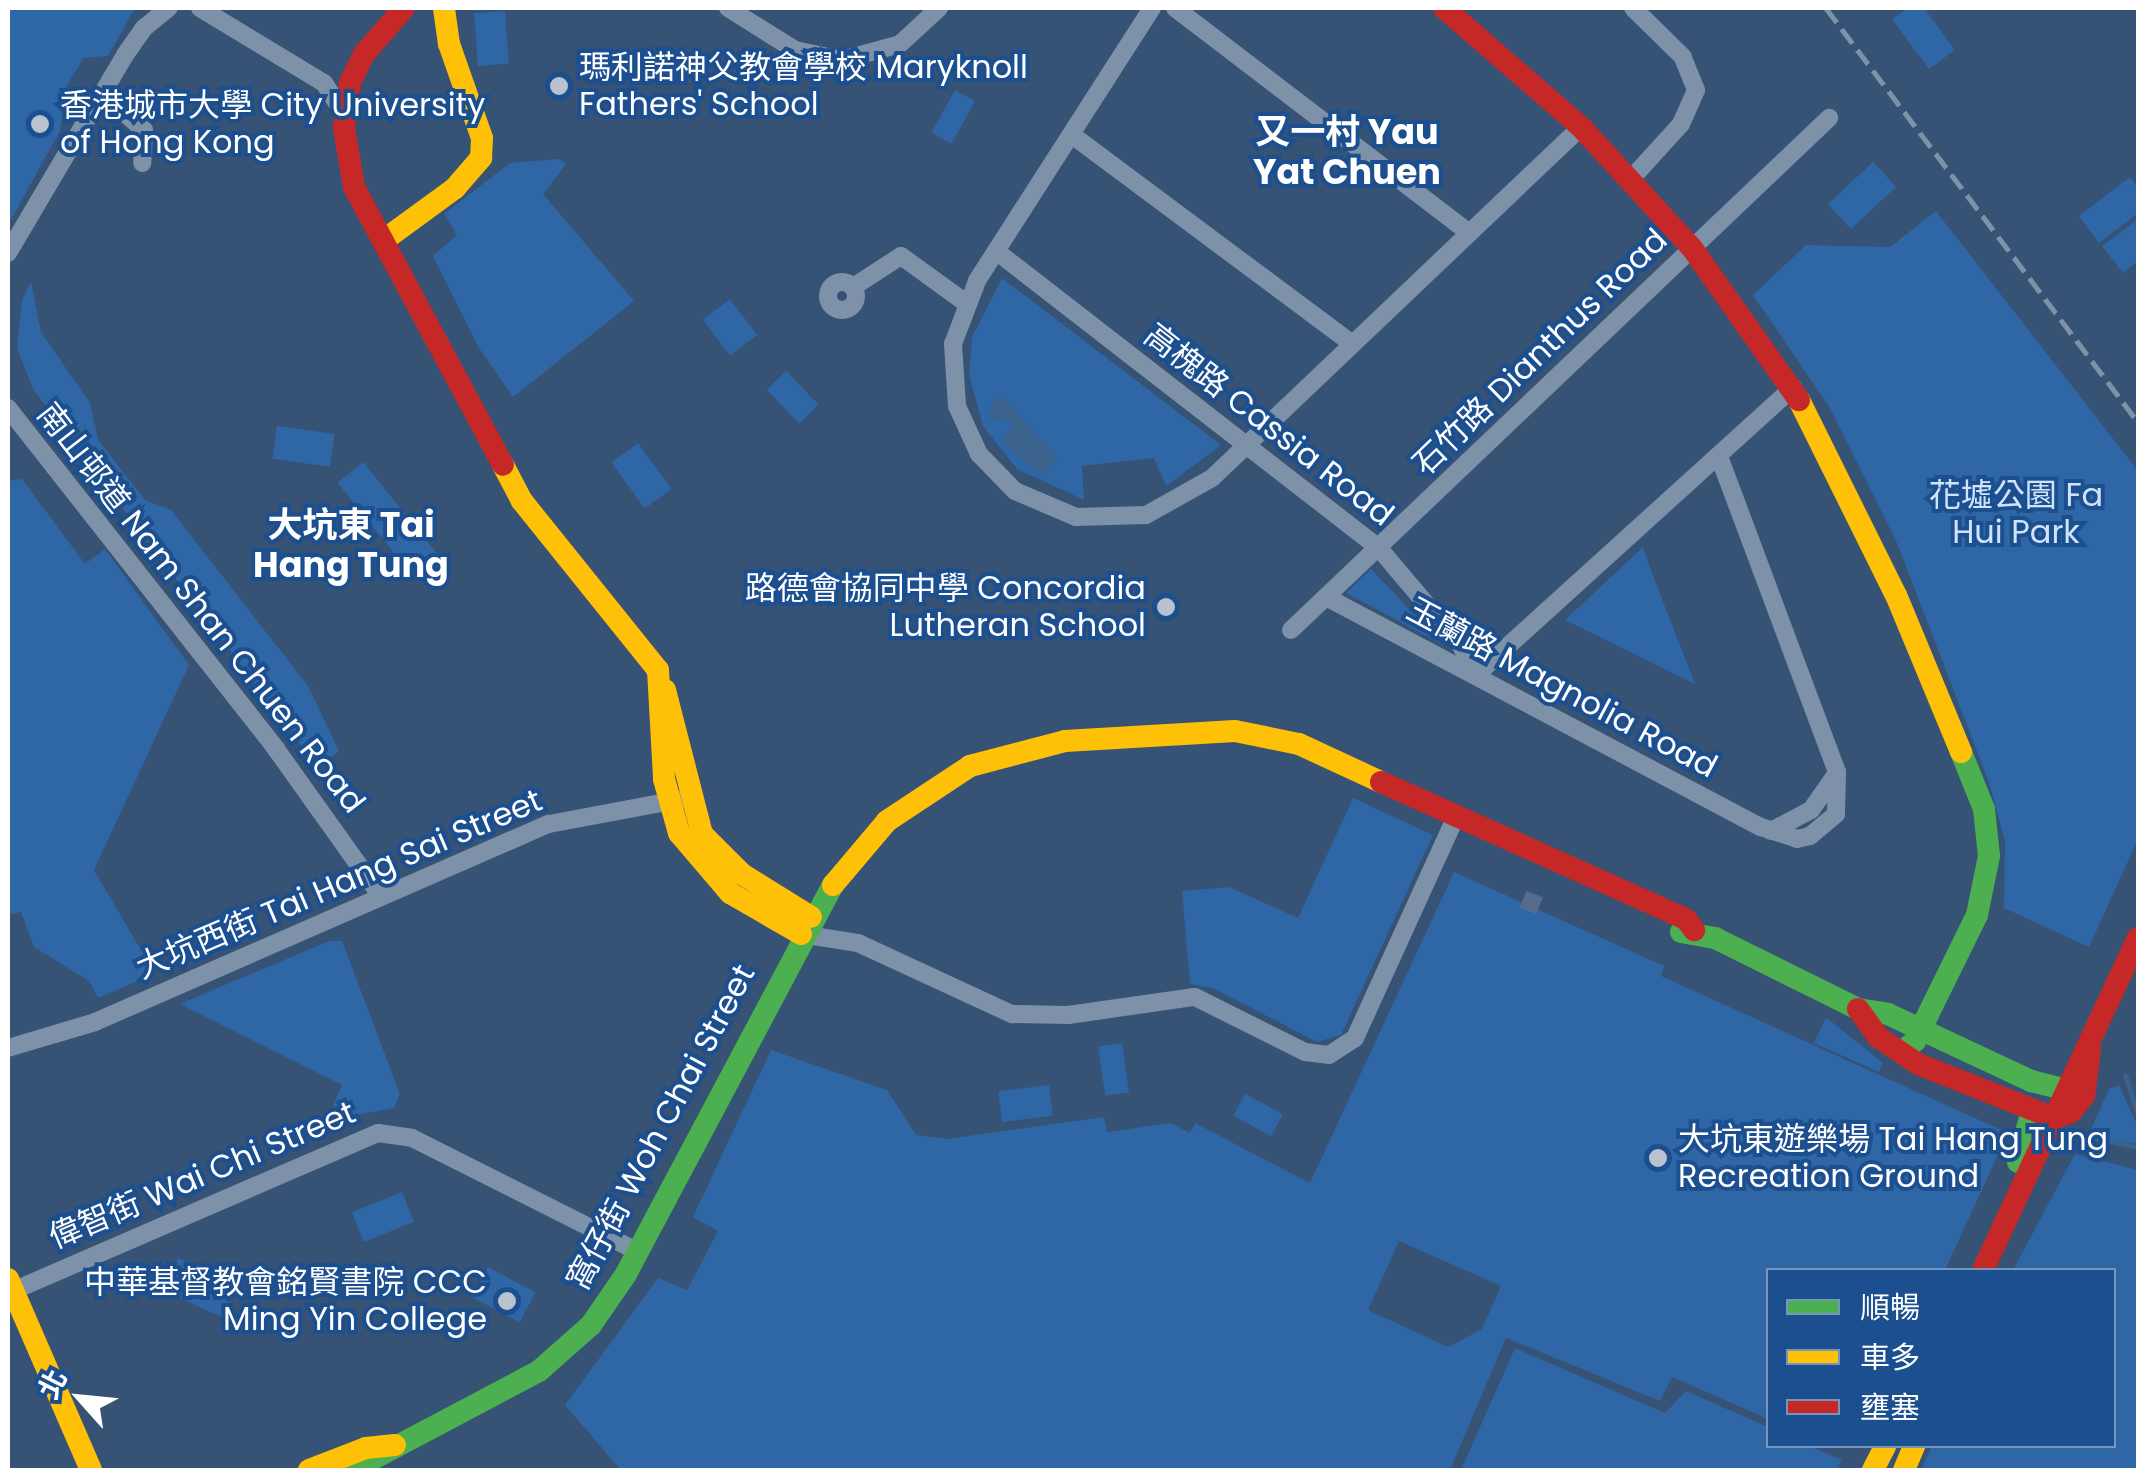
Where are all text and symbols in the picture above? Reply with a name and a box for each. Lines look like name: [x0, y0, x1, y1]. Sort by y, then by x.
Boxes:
place label: 瑪利諾神父教會學校 Maryknoll Fathers' School: [579, 49, 1028, 124]
marker: 瑪利諾神父教會學校 Maryknoll Fathers' School: [548, 75, 570, 97]
place label: 香港城市大學 City University of Hong Kong: [60, 87, 485, 162]
district label: 又一村 Yau Yat Chuen: [1253, 111, 1441, 193]
marker: 香港城市大學 City University of Hong Kong: [29, 113, 51, 135]
street label: 石竹路 Dianthus Road: [1405, 221, 1675, 483]
street label: 高槐路 Cassia Road: [1137, 316, 1401, 534]
street label: 南山邨道 Nam Shan Chuen Road: [29, 395, 373, 821]
park label: 花墟公園 Fa Hui Park: [1929, 477, 2103, 552]
district label: 大坑東 Tai Hang Tung: [253, 504, 449, 586]
place label: 路德會協同中學 Concordia Lutheran School: [745, 570, 1146, 645]
street label: 玉蘭路 Magnolia Road: [1400, 590, 1724, 786]
marker: 路德會協同中學 Concordia Lutheran School: [1155, 596, 1177, 618]
street label: 大坑西街 Tai Hang Sai Street: [130, 781, 548, 987]
street label: 窩仔街 Woh Chai Street: [559, 958, 763, 1296]
street label: 偉智街 Wai Chi Street: [43, 1093, 361, 1257]
place label: 大坑東遊樂場 Tai Hang Tung Recreation Ground: [1678, 1121, 2108, 1196]
marker: 大坑東遊樂場 Tai Hang Tung Recreation Ground: [1647, 1147, 1669, 1169]
place label: 中華基督教會銘賢書院 CCC Ming Yin College: [84, 1264, 487, 1339]
legend: [1766, 1268, 2116, 1448]
text: 順暢: [1860, 1286, 1920, 1329]
marker: 中華基督教會銘賢書院 CCC Ming Yin College: [496, 1290, 518, 1312]
text: 車多: [1860, 1336, 1920, 1379]
north arrow: [30, 1348, 130, 1448]
text: 北: [29, 1363, 77, 1405]
text: 壅塞: [1860, 1386, 1920, 1429]

